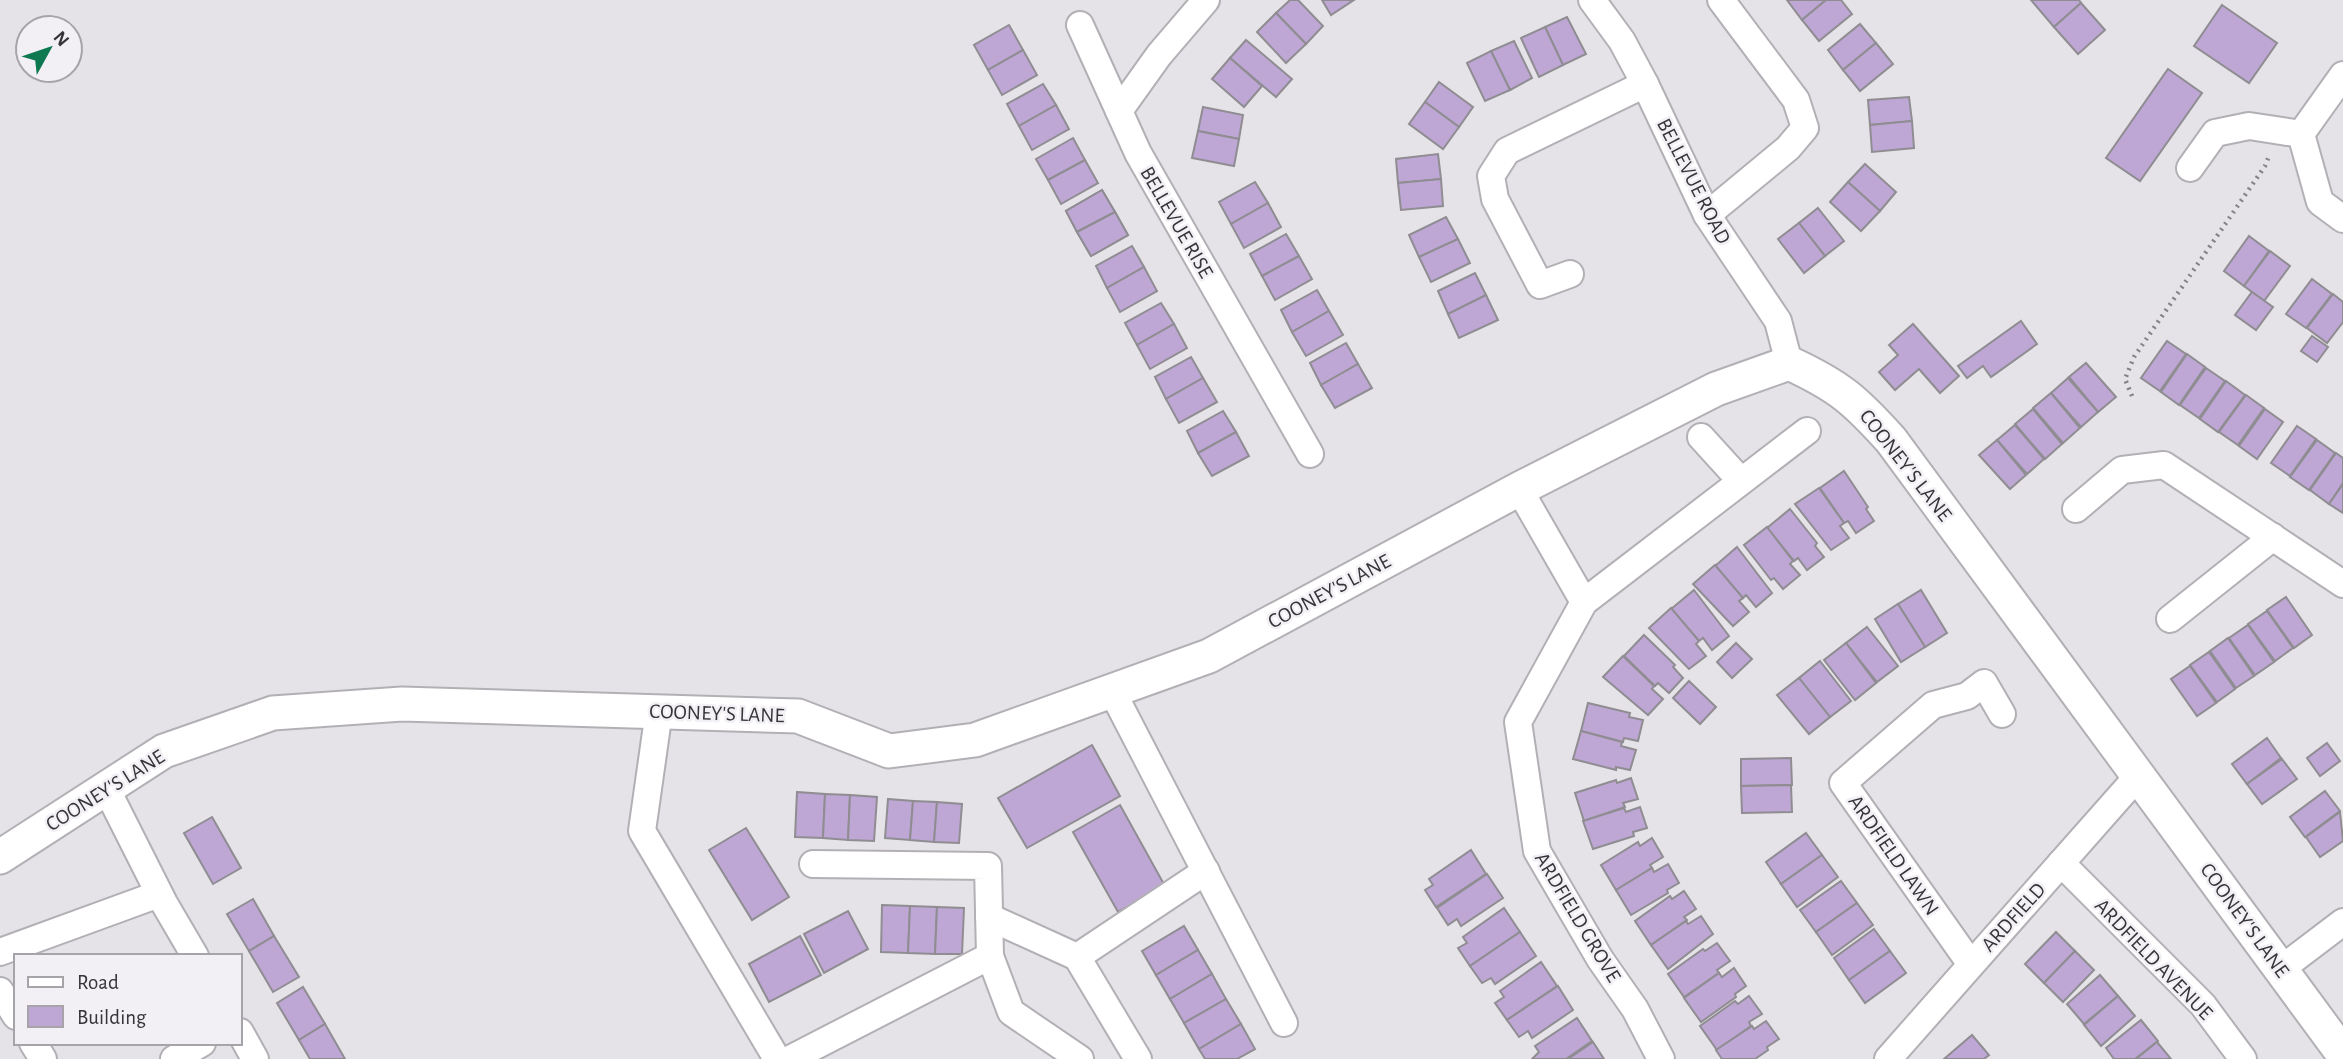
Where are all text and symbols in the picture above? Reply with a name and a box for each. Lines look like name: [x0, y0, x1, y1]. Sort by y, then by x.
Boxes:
north arrow: [14, 14, 84, 84]
text: N: [49, 28, 72, 50]
street label: BELLEVUE ROAD: [1653, 115, 1734, 247]
street label: BELLEVUE RISE: [1136, 163, 1217, 282]
street label: COONEY'S LANE: [1856, 405, 1956, 525]
street label: COONEY'S LANE: [1264, 550, 1394, 633]
street label: COONEY'S LANE: [649, 701, 785, 726]
street label: COONEY'S LANE: [42, 746, 168, 835]
street label: ARDFIELD LAWN: [1844, 791, 1943, 919]
street label: ARDFIELD GROVE: [1531, 849, 1624, 986]
street label: COONEY'S LANE: [2196, 859, 2293, 981]
street label: ARDFIELD: [1977, 879, 2049, 956]
street label: ARDFIELD AVENUE: [2091, 895, 2217, 1024]
legend: [14, 954, 242, 1045]
text: Road: [77, 972, 119, 993]
text: Building: [77, 1007, 147, 1028]

